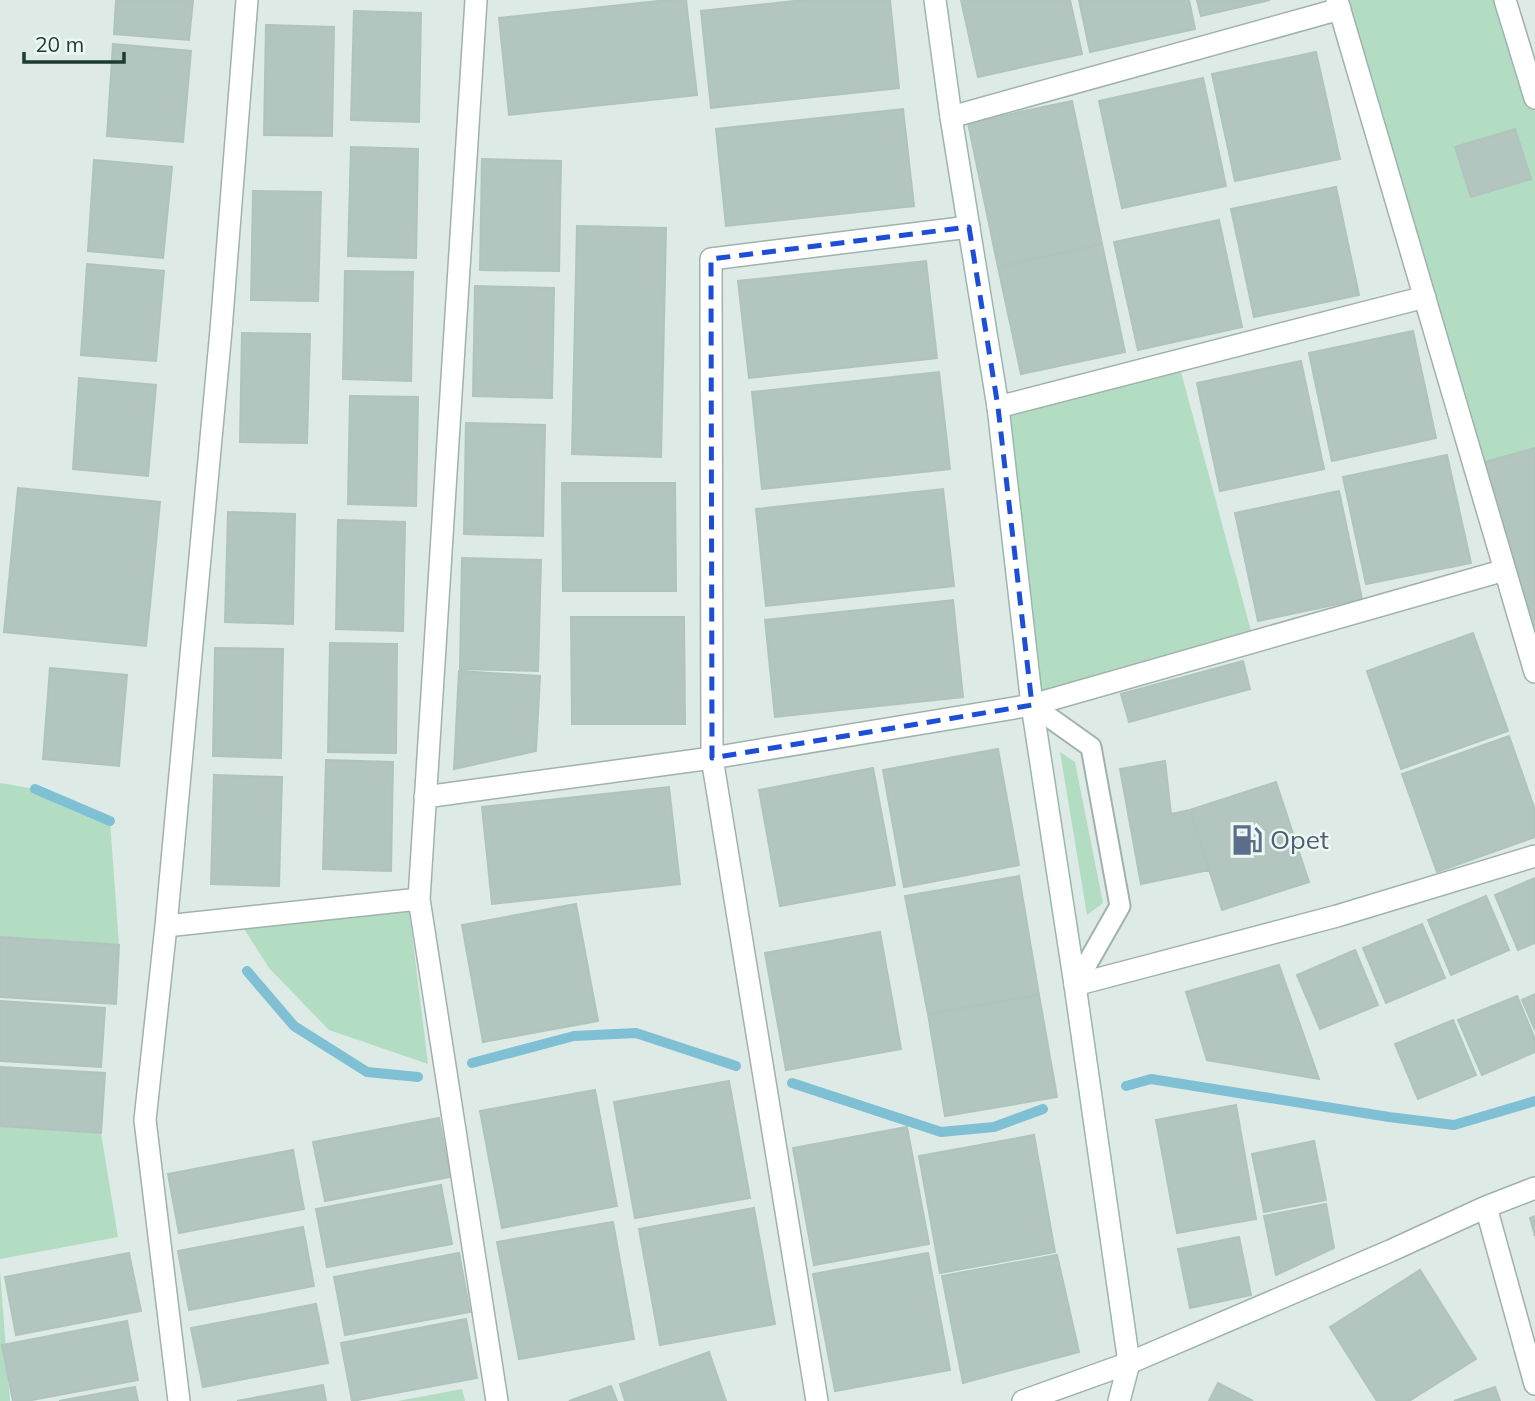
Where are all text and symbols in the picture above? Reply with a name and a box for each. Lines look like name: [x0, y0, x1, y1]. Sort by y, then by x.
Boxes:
scale bar: [24, 21, 124, 65]
text: 20 m: [35, 31, 84, 57]
fuel station icon: Opet: [1230, 823, 1264, 857]
place label: Opet: [1270, 823, 1329, 856]

